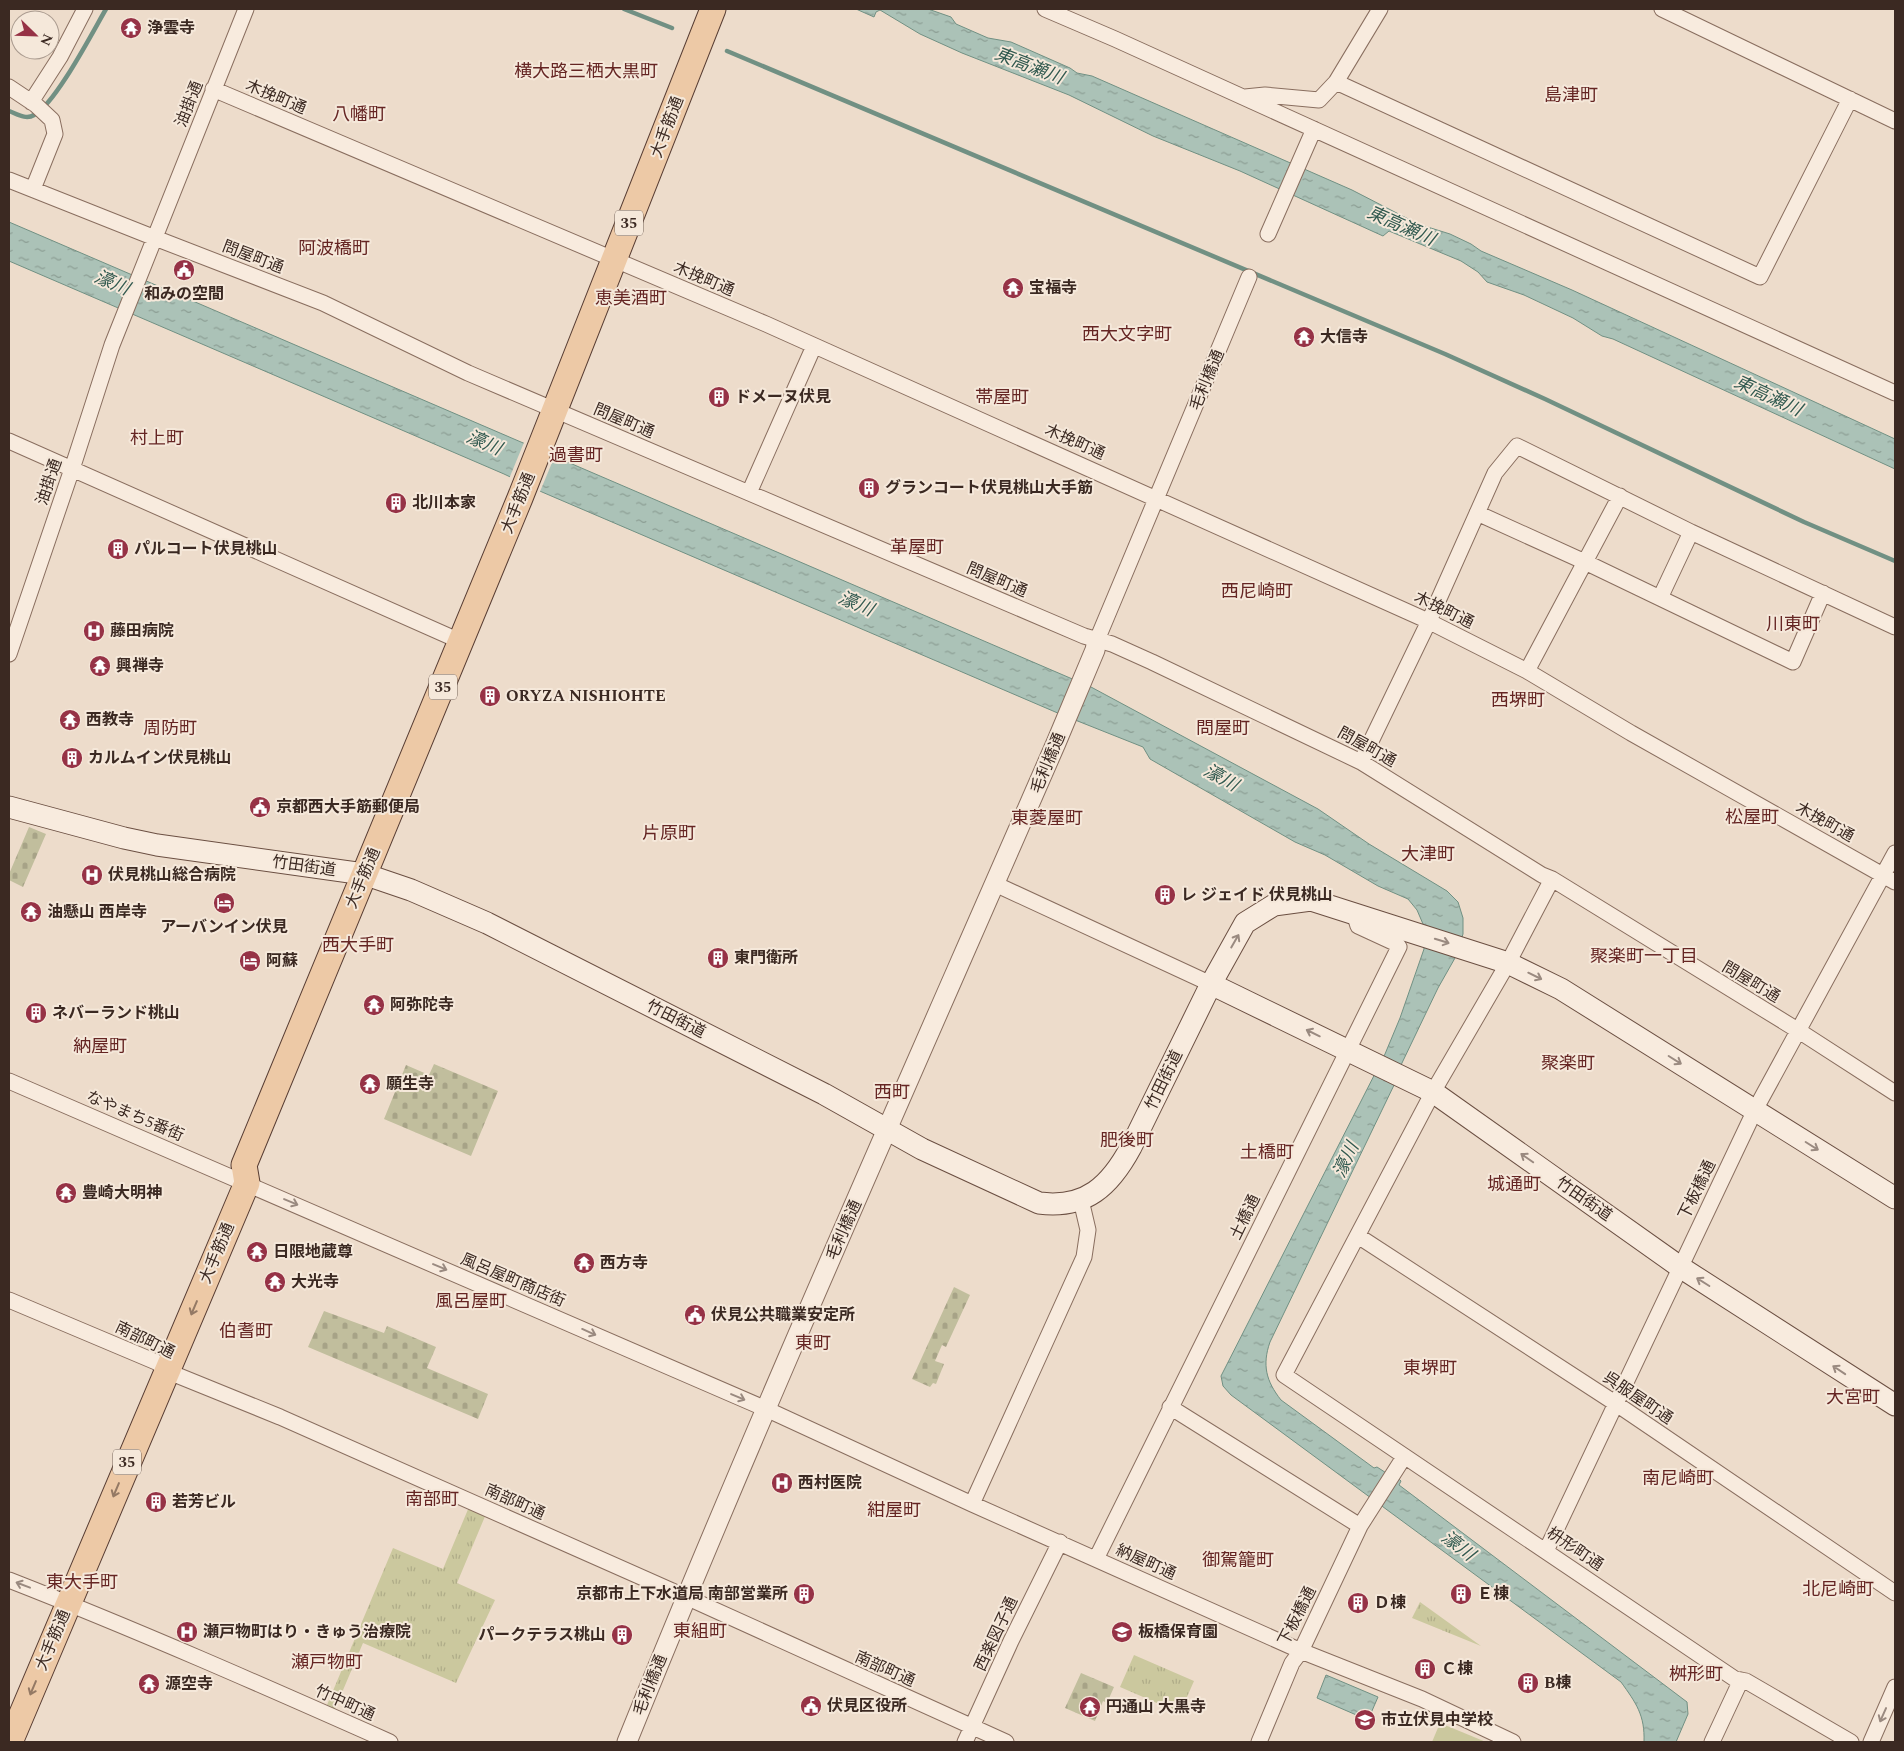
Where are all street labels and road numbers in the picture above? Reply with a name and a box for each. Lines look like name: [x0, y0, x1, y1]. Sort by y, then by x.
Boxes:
street label: 木挽町通: [242, 73, 310, 121]
street label: 油掛通: [169, 77, 209, 131]
street label: 大手筋通: [644, 93, 690, 161]
road number: 35: [615, 210, 643, 236]
street label: 問屋町通: [219, 234, 287, 280]
street label: 木挽町通: [670, 255, 738, 303]
street label: 毛利橋通: [1183, 346, 1231, 414]
street label: 問屋町通: [590, 397, 658, 445]
street label: 木挽町通: [1041, 418, 1109, 466]
street label: 油掛通: [30, 455, 68, 509]
street label: 大手筋通: [495, 469, 541, 537]
street label: 問屋町通: [963, 556, 1031, 604]
street label: 木挽町通: [1410, 585, 1478, 635]
road number: 35: [429, 674, 457, 700]
street label: 問屋町通: [1333, 721, 1401, 773]
street label: 毛利橋通: [1024, 729, 1072, 797]
street label: 木挽町通: [1791, 796, 1859, 848]
street label: 大手筋通: [339, 844, 387, 912]
street label: 竹田街道: [271, 850, 337, 882]
street label: 問屋町通: [1717, 955, 1785, 1009]
street label: 竹田街道: [642, 994, 710, 1044]
street label: 竹田街道: [1139, 1046, 1189, 1114]
street label: なやまち5番街: [82, 1085, 188, 1147]
street label: 下板橋通: [1672, 1156, 1722, 1224]
street label: 竹田街道: [1551, 1171, 1617, 1227]
street label: 土橋通: [1224, 1190, 1266, 1244]
street label: 毛利橋通: [820, 1196, 868, 1264]
street label: 大手筋通: [193, 1219, 241, 1287]
street label: 風呂屋町商店街: [458, 1249, 568, 1311]
street label: 南部町通: [111, 1315, 179, 1365]
street label: 呉服屋町通: [1598, 1366, 1678, 1430]
road number: 35: [113, 1450, 141, 1474]
street label: 南部町通: [481, 1478, 549, 1526]
street label: 枡形町通: [1542, 1521, 1608, 1577]
street label: 納屋町通: [1112, 1538, 1180, 1586]
street label: 下板橋通: [1272, 1582, 1322, 1650]
street label: 西楽図子通: [968, 1593, 1024, 1675]
street label: 大手筋通: [29, 1606, 77, 1674]
street label: 南部町通: [851, 1645, 919, 1693]
street label: 毛利橋通: [627, 1651, 673, 1719]
street label: 竹中町通: [311, 1679, 379, 1727]

